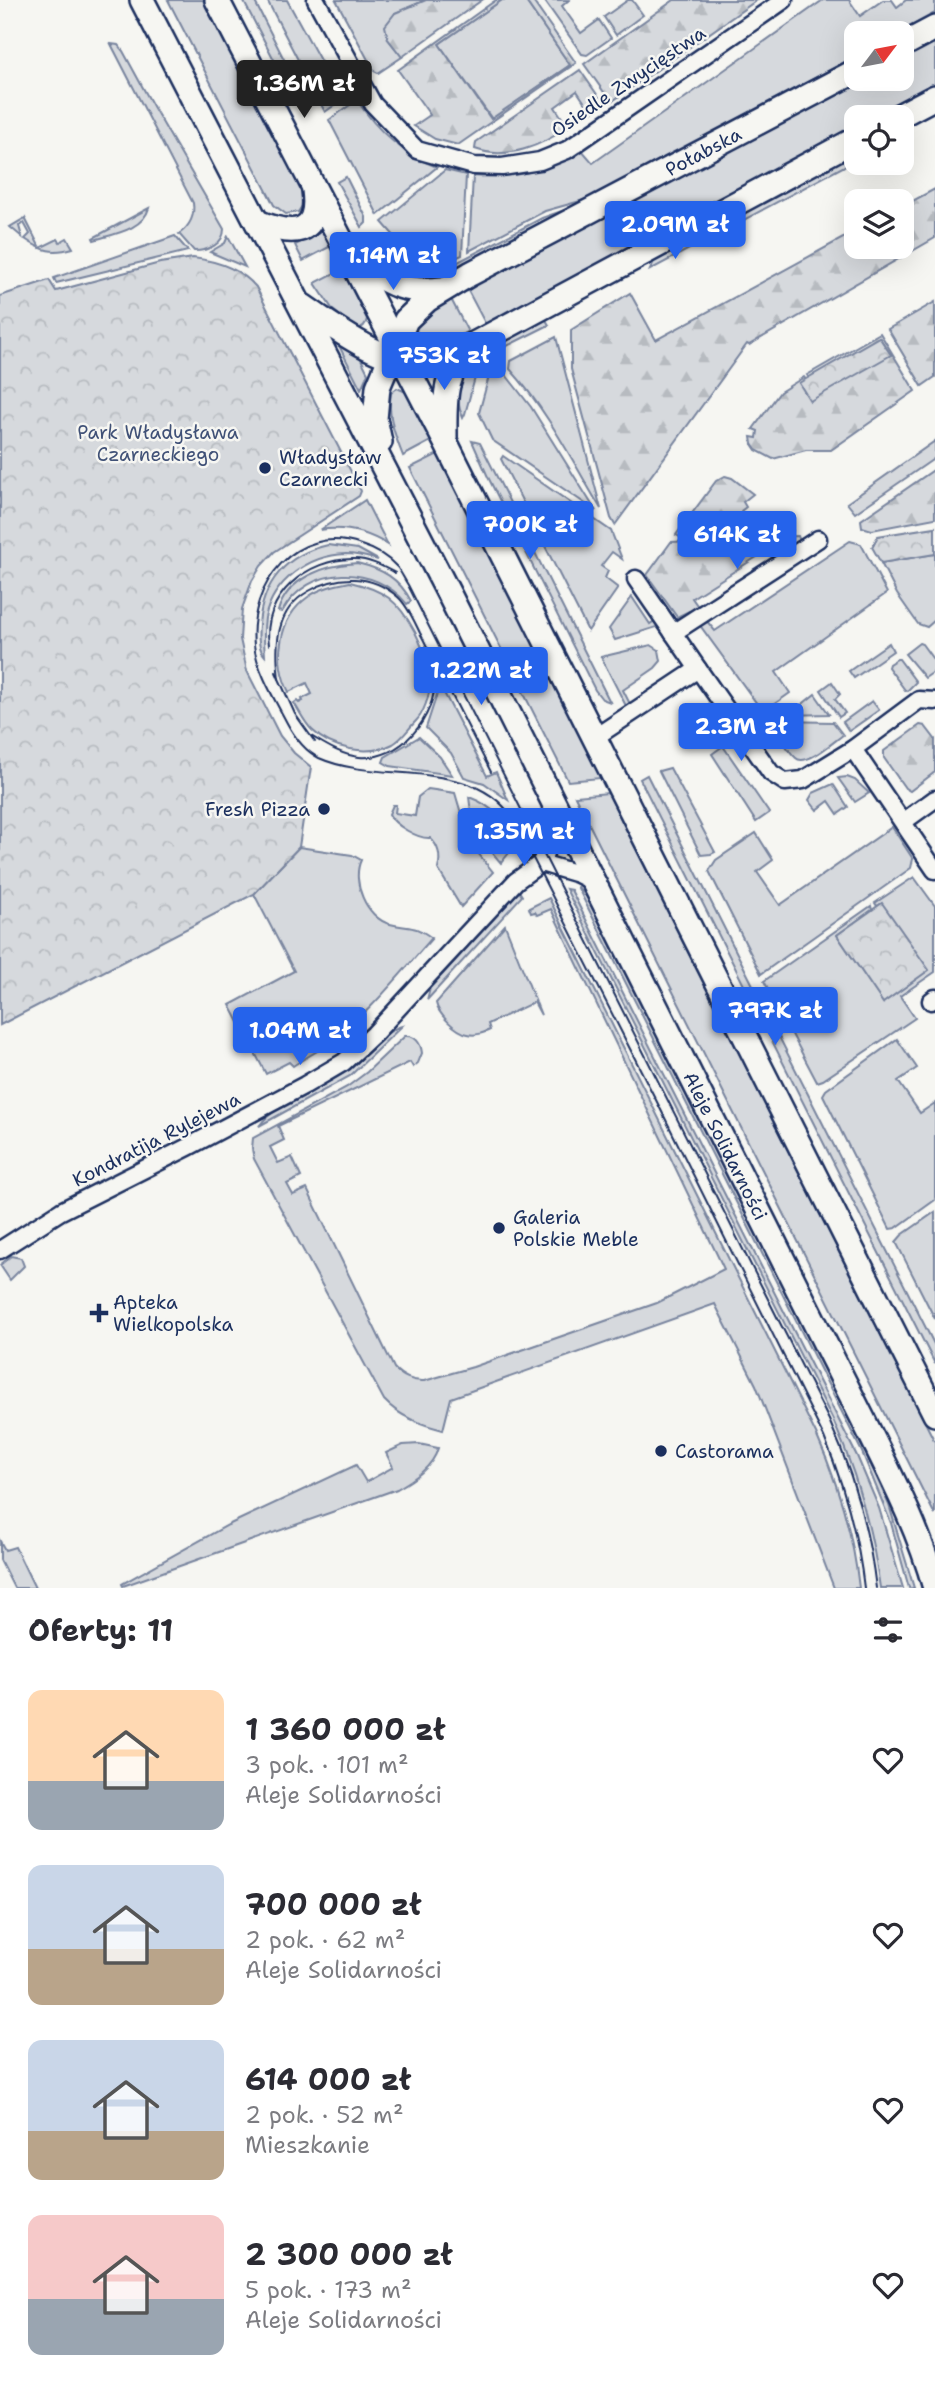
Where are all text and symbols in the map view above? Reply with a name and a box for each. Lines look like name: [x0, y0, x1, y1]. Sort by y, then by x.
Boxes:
street label: Osiedle Zwycięstwa: [546, 20, 711, 142]
north arrow: [844, 21, 914, 91]
map controls: [844, 21, 914, 259]
pin: 1.36M zł: [232, 60, 376, 120]
text: 1.36M zł: [253, 68, 355, 98]
button: locate: [844, 105, 914, 175]
street label: Połabska: [661, 121, 746, 182]
button: layers: [844, 189, 914, 259]
pin: 2.09M zł: [603, 202, 747, 261]
text: 2.09M zł: [621, 209, 729, 239]
pin: 1.14M zł: [321, 232, 465, 292]
text: 1.14M zł: [346, 240, 440, 270]
pin: 753K zł: [379, 332, 509, 392]
text: 753K zł: [398, 340, 490, 370]
park label: Park Władysława Czarneckiego: [77, 420, 239, 467]
place label: Władysław Czarnecki: [279, 445, 382, 492]
marker: Władysław Czarnecki: [257, 460, 273, 476]
pin: 700K zł: [465, 502, 595, 561]
text: 700K zł: [483, 509, 577, 539]
pin: 614K zł: [672, 512, 802, 571]
text: 614K zł: [693, 519, 781, 549]
pin: 1.22M zł: [409, 648, 553, 707]
text: 1.22M zł: [430, 655, 532, 685]
pin: 2.3M zł: [676, 704, 806, 763]
text: 2.3M zł: [695, 711, 788, 741]
place label: Fresh Pizza: [205, 797, 310, 822]
marker: Fresh Pizza: [316, 801, 332, 817]
pin: 1.35M zł: [452, 808, 596, 868]
text: 1.35M zł: [474, 816, 574, 846]
pin: 797K zł: [710, 988, 840, 1047]
text: 797K zł: [728, 995, 822, 1025]
pin: 1.04M zł: [228, 1007, 372, 1067]
text: 1.04M zł: [249, 1015, 351, 1045]
street label: Aleje Solidarności: [678, 1068, 773, 1224]
street label: Kondratija Rylejewa: [68, 1086, 245, 1193]
place label: Galeria Polskie Meble: [513, 1205, 639, 1252]
marker: Galeria Polskie Meble: [491, 1220, 507, 1236]
place label: Apteka Wielkopolska: [113, 1290, 234, 1337]
marker: Apteka Wielkopolska: [91, 1305, 107, 1321]
place label: Castorama: [675, 1439, 774, 1464]
marker: Castorama: [653, 1443, 669, 1459]
text: Oferty: 11: [28, 1610, 173, 1651]
icon: filters: [869, 1611, 907, 1649]
text: 1 360 000 zł: [245, 1709, 446, 1750]
icon: home: [84, 1718, 168, 1802]
icon: heart: [869, 1741, 907, 1779]
text: 3 pok. · 101 m²: [245, 1750, 408, 1780]
text: Aleje Solidarności: [245, 1780, 442, 1810]
text: 700 000 zł: [245, 1884, 422, 1925]
icon: home: [84, 1893, 168, 1977]
icon: heart: [869, 1916, 907, 1954]
text: 2 pok. · 62 m²: [245, 1925, 405, 1955]
text: Aleje Solidarności: [245, 1955, 442, 1985]
text: 614 000 zł: [245, 2059, 411, 2100]
icon: home: [84, 2068, 168, 2152]
icon: heart: [869, 2091, 907, 2129]
text: 2 pok. · 52 m²: [245, 2100, 403, 2130]
text: Mieszkanie: [245, 2130, 370, 2160]
text: 2 300 000 zł: [245, 2234, 453, 2275]
icon: home: [84, 2243, 168, 2327]
icon: heart: [869, 2266, 907, 2304]
text: 5 pok. · 173 m²: [245, 2275, 411, 2305]
text: Aleje Solidarności: [245, 2305, 442, 2335]

